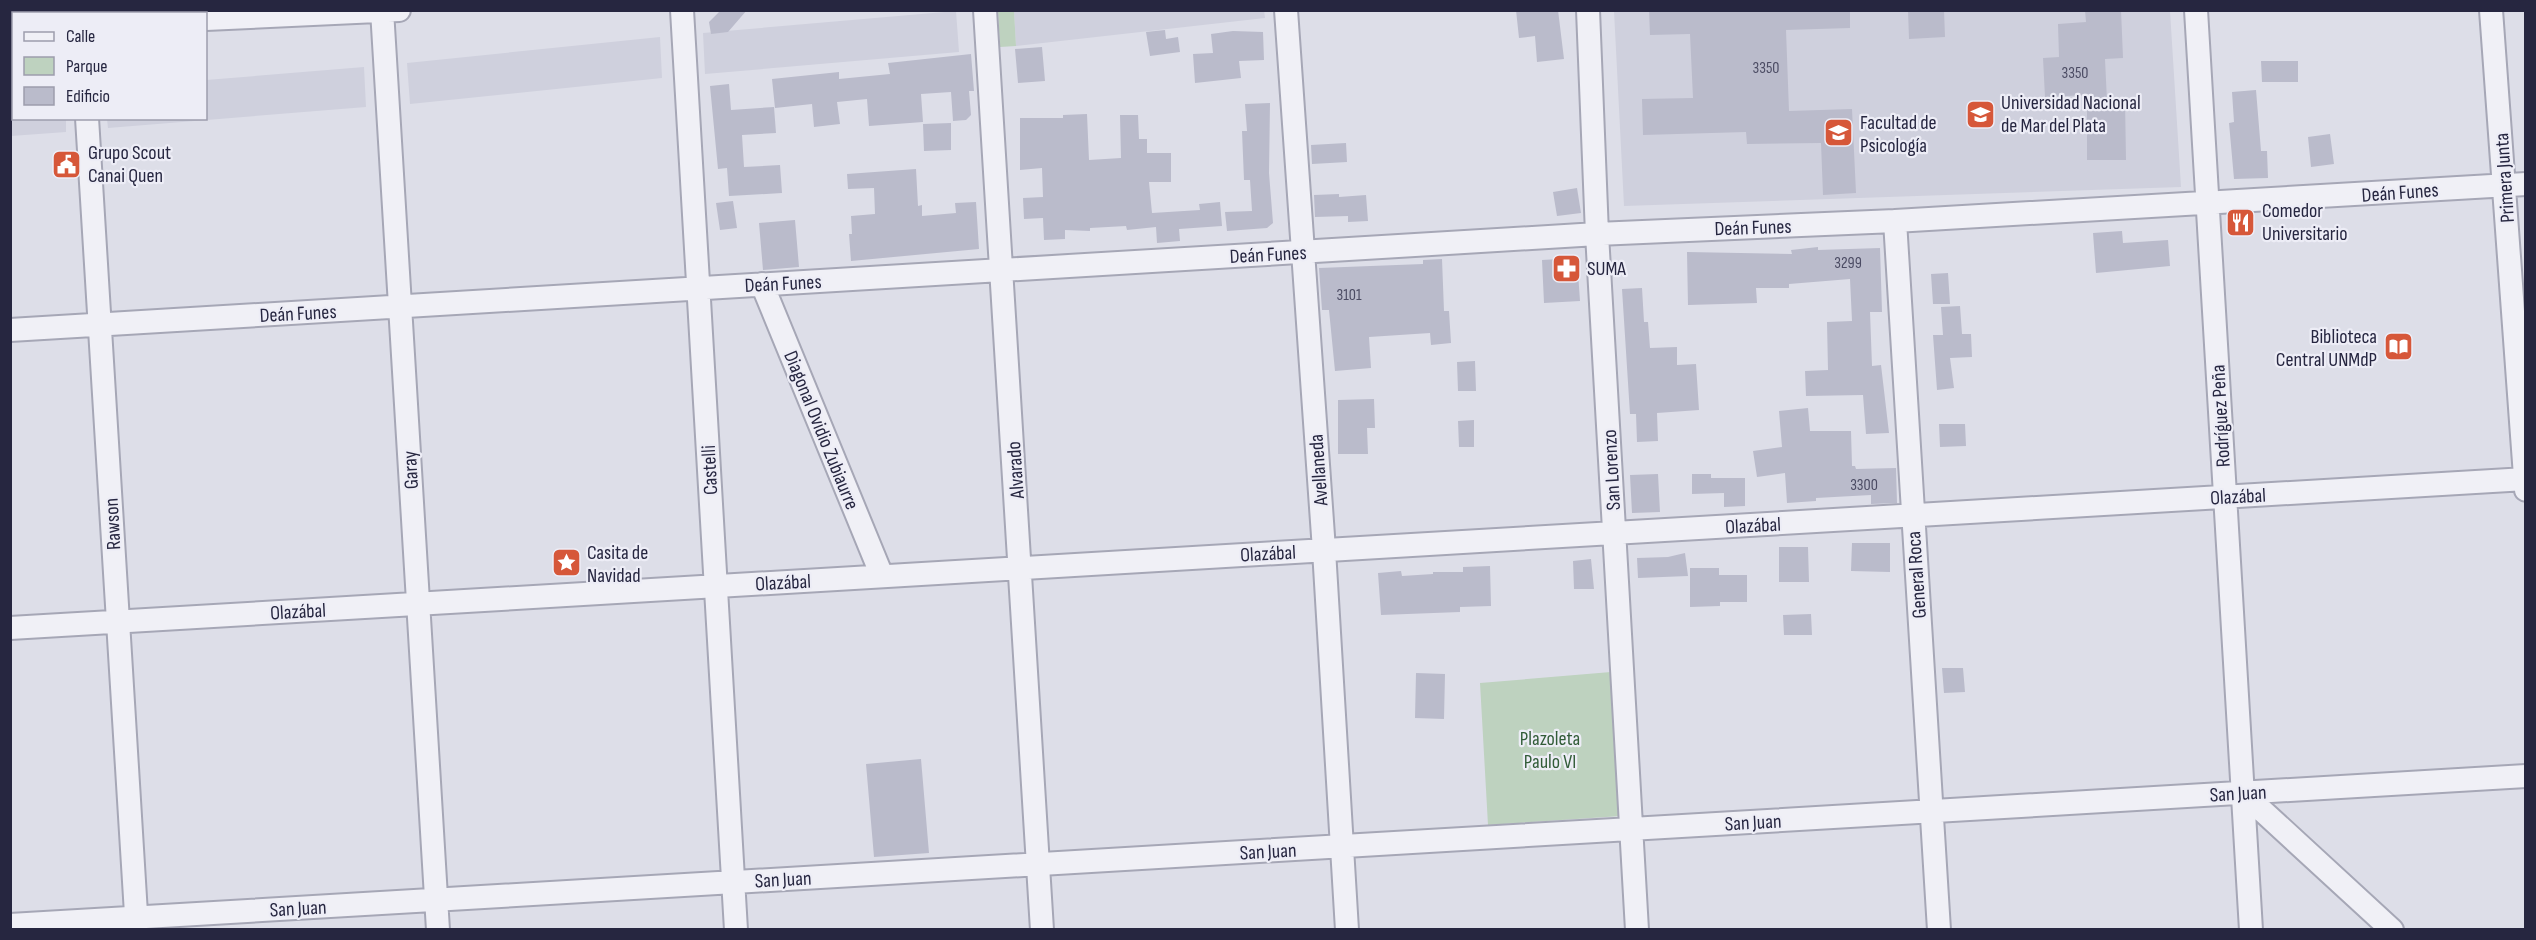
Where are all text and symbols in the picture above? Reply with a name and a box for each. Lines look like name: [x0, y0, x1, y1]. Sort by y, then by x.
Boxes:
legend: [12, 12, 207, 120]
text: Calle: [66, 26, 95, 47]
text: Parque: [66, 56, 107, 77]
house number: 3350: [1753, 59, 1779, 78]
house number: 3350: [2062, 64, 2088, 83]
text: Edificio: [66, 86, 110, 107]
place label: Universidad Nacional de Mar del Plata: [2001, 91, 2141, 138]
school or university icon: Universidad Nacional de Mar del Plata: [1964, 98, 1996, 130]
place label: Facultad de Psicología: [1860, 111, 1937, 158]
school or university icon: Facultad de Psicología: [1823, 117, 1855, 149]
street label: Primera Junta: [2490, 132, 2520, 224]
place label: Grupo Scout Canai Quen: [88, 141, 171, 188]
public building icon: Grupo Scout Canai Quen: [51, 148, 83, 180]
street label: Deán Funes: [2361, 178, 2439, 208]
place label: Comedor Universitario: [2262, 199, 2348, 246]
restaurant icon: Comedor Universitario: [2225, 206, 2257, 238]
street label: Deán Funes: [1714, 215, 1792, 241]
street label: Deán Funes: [1229, 241, 1307, 269]
pharmacy icon: SUMA: [1550, 252, 1582, 284]
house number: 3299: [1834, 254, 1862, 273]
place label: SUMA: [1587, 257, 1626, 281]
street label: Deán Funes: [744, 270, 822, 298]
house number: 3101: [1336, 286, 1362, 305]
street label: Deán Funes: [259, 300, 337, 328]
place label: Biblioteca Central UNMdP: [2276, 325, 2377, 372]
library icon: Biblioteca Central UNMdP: [2382, 331, 2414, 363]
street label: Diagonal Ovidio Zubiaurre: [778, 347, 864, 513]
street label: Rodríguez Peña: [2206, 364, 2236, 468]
street label: San Lorenzo: [1598, 429, 1626, 511]
street label: Avellaneda: [1305, 433, 1334, 508]
street label: Alvarado: [1002, 440, 1030, 500]
street label: Castelli: [697, 444, 723, 495]
street label: Garay: [398, 450, 424, 490]
house number: 3300: [1850, 476, 1878, 495]
street label: Olazábal: [2210, 484, 2267, 510]
street label: Rawson: [100, 497, 126, 550]
street label: Olazábal: [1725, 513, 1782, 539]
street label: General Roca: [1902, 530, 1932, 619]
place label: Casita de Navidad: [587, 541, 648, 588]
street label: Olazábal: [1240, 541, 1297, 567]
place icon: Casita de Navidad: [550, 547, 582, 579]
street label: Olazábal: [755, 570, 812, 596]
street label: Olazábal: [270, 599, 327, 625]
park label: Plazoleta Paulo VI: [1520, 727, 1580, 774]
street label: San Juan: [2209, 781, 2267, 807]
street label: San Juan: [1724, 810, 1782, 836]
street label: San Juan: [1239, 839, 1297, 865]
street label: San Juan: [754, 867, 812, 893]
street label: San Juan: [269, 896, 327, 922]

